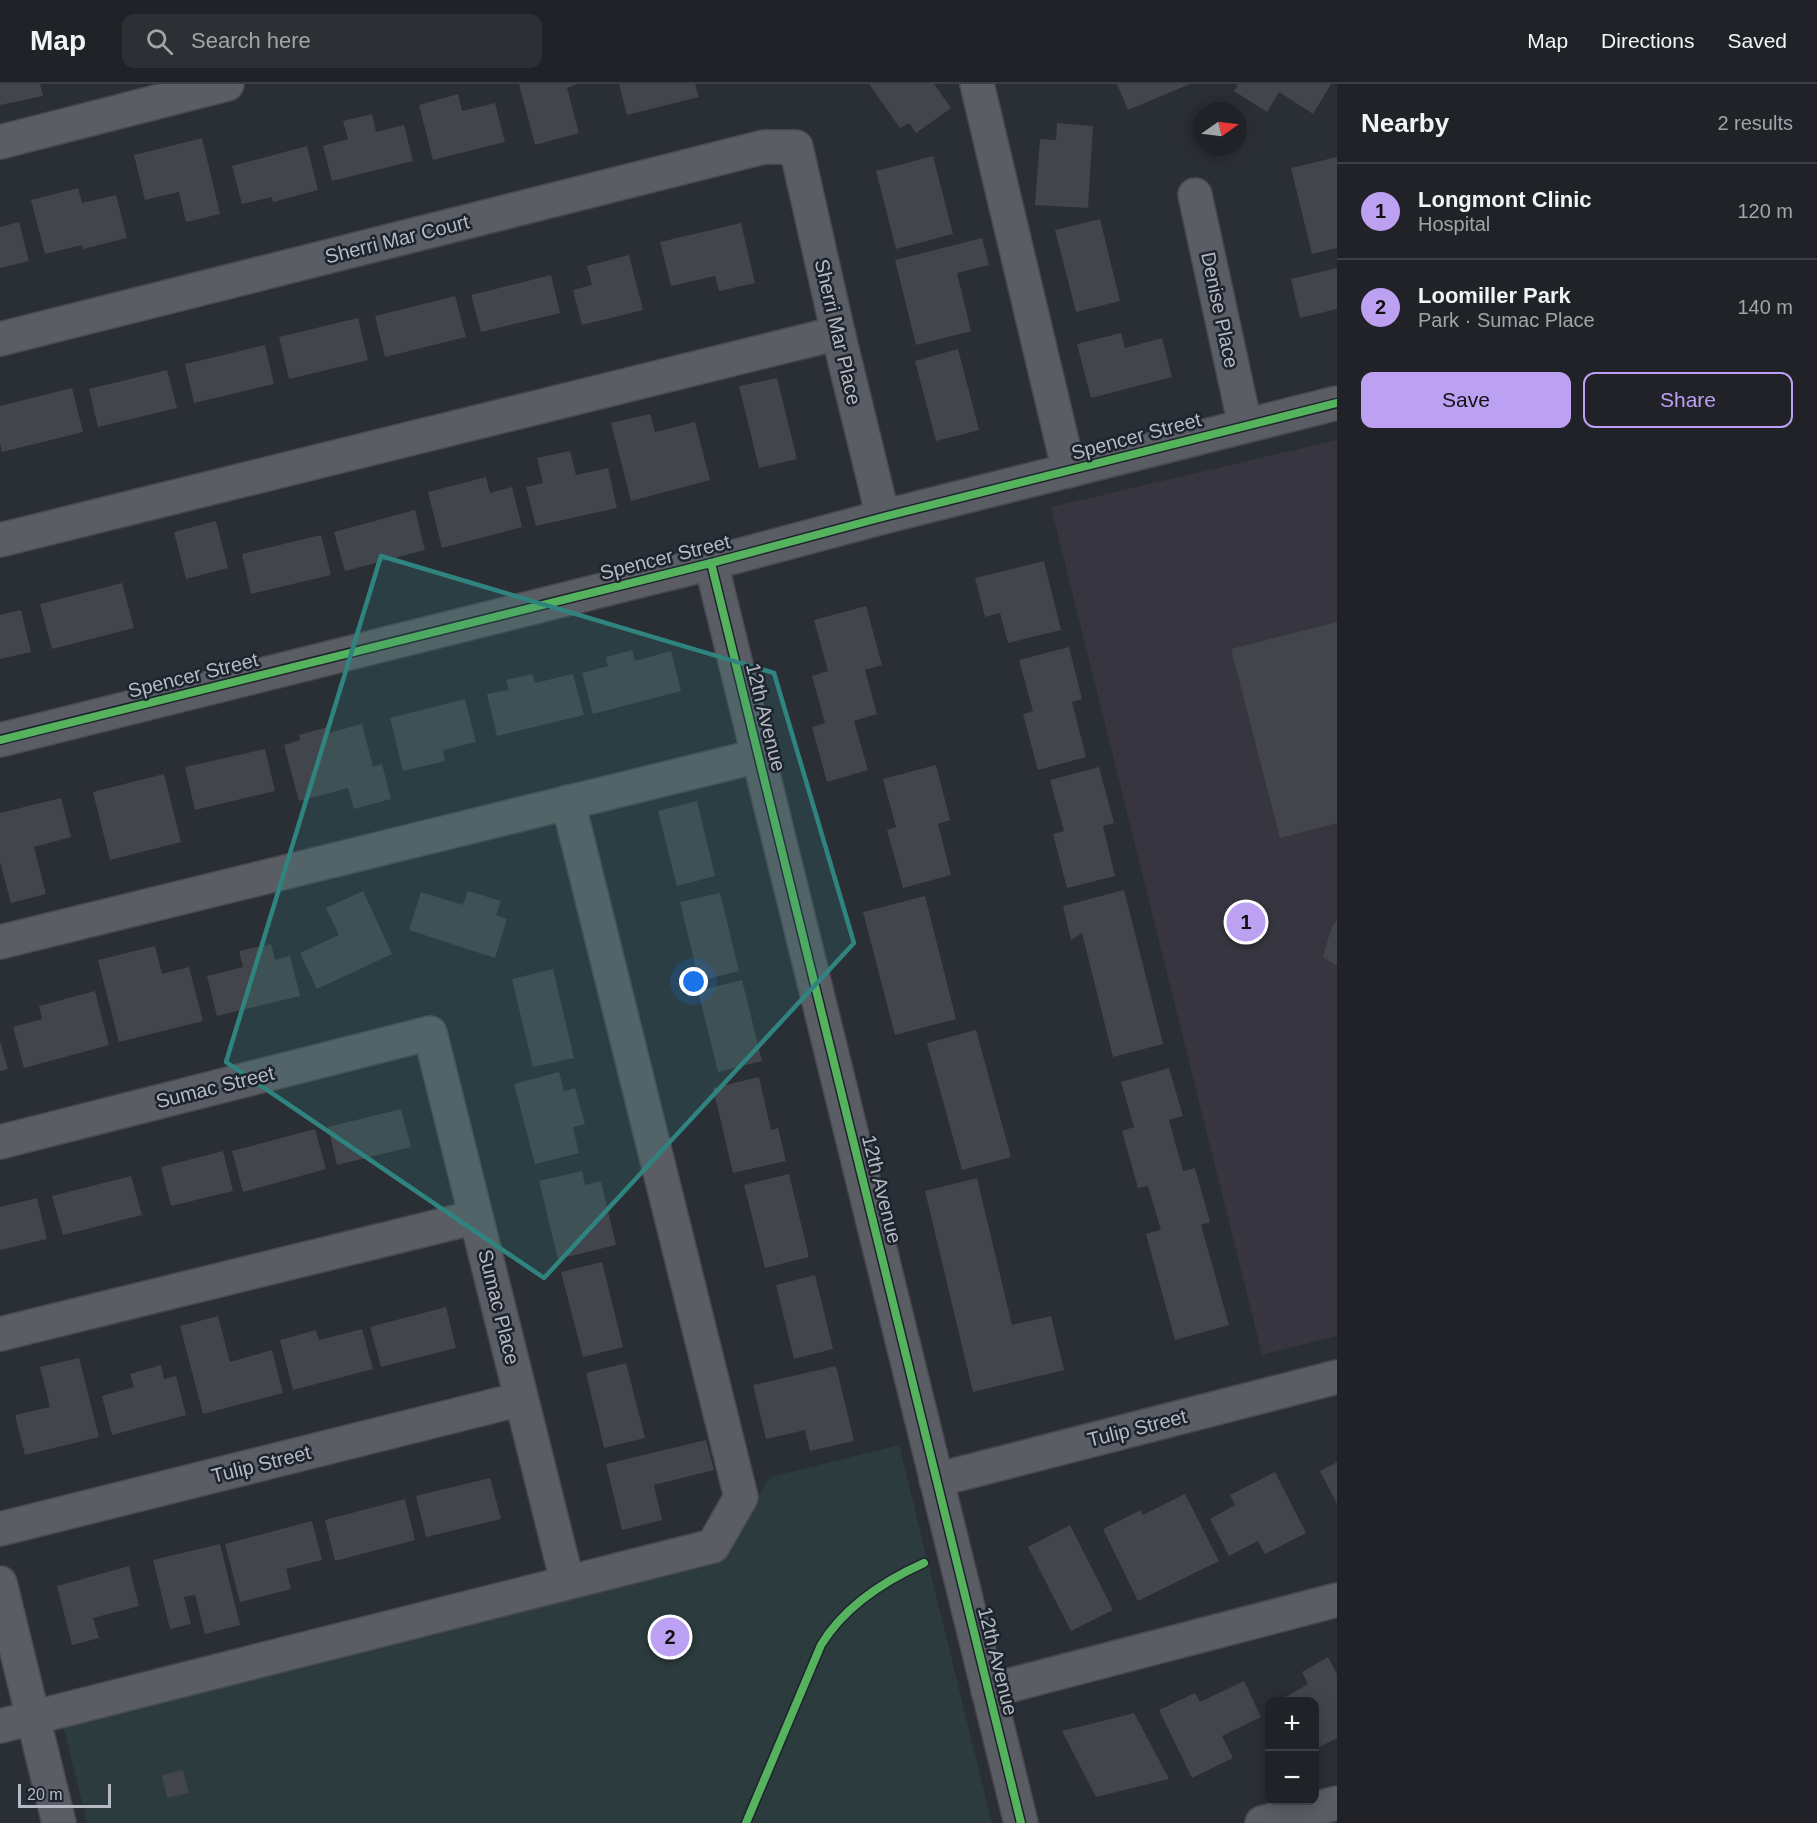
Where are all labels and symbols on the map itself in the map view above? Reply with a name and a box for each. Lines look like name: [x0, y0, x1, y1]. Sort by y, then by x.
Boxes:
north arrow: [1193, 102, 1247, 156]
street label: Sherri Mar Court: [323, 210, 472, 268]
street label: Denise Place: [1197, 250, 1243, 370]
street label: Sherri Mar Place: [811, 257, 865, 407]
street label: Spencer Street: [1069, 408, 1204, 464]
street label: Spencer Street: [598, 530, 733, 584]
street label: Spencer Street: [126, 648, 261, 702]
street label: 12th Avenue: [742, 661, 790, 773]
pin: 1: [1226, 900, 1266, 944]
your location: [679, 967, 708, 996]
street label: Sumac Street: [154, 1062, 277, 1112]
street label: 12th Avenue: [858, 1133, 906, 1245]
street label: Sumac Place: [474, 1247, 524, 1367]
street label: Tulip Street: [1085, 1405, 1189, 1451]
street label: Tulip Street: [209, 1441, 313, 1487]
street label: 12th Avenue: [974, 1605, 1022, 1717]
pin: 2: [650, 1614, 690, 1660]
scale bar: [18, 1781, 111, 1808]

